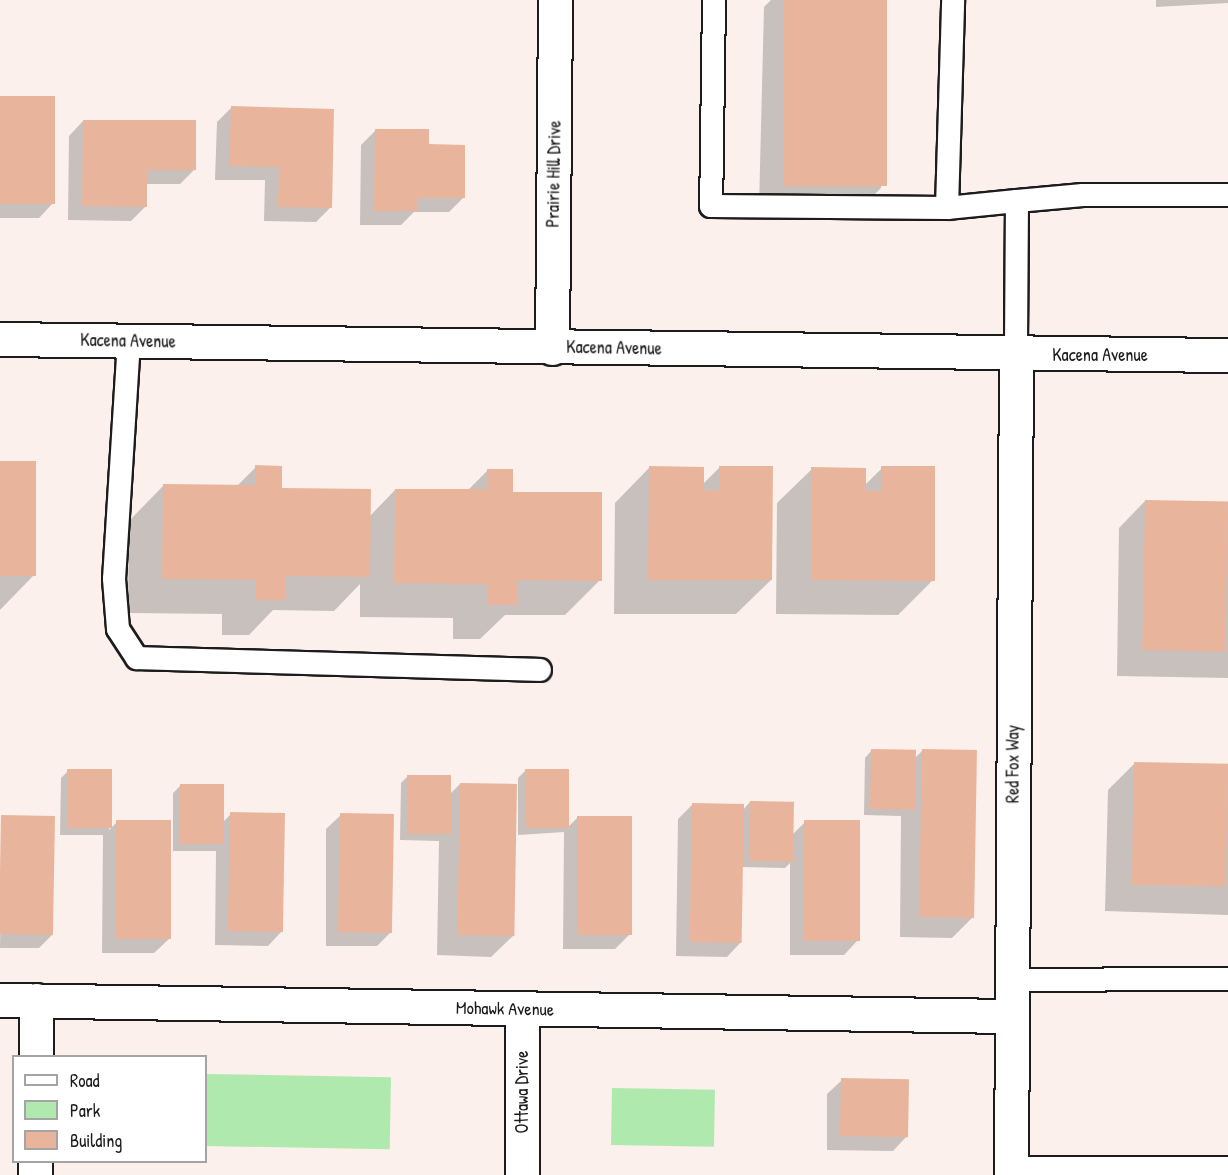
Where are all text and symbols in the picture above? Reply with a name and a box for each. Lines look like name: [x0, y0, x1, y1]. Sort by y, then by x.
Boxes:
street label: Prairie Hill Drive: [542, 120, 566, 228]
street label: Kacena Avenue: [80, 329, 176, 353]
street label: Kacena Avenue: [566, 336, 662, 360]
street label: Kacena Avenue: [1052, 344, 1148, 366]
street label: Red Fox Way: [1002, 725, 1024, 803]
street label: Mohawk Avenue: [456, 997, 554, 1021]
street label: Ottawa Drive: [511, 1051, 533, 1133]
legend: [12, 1055, 207, 1163]
text: Road: [70, 1068, 100, 1093]
text: Park: [70, 1098, 100, 1123]
text: Building: [70, 1128, 122, 1153]

